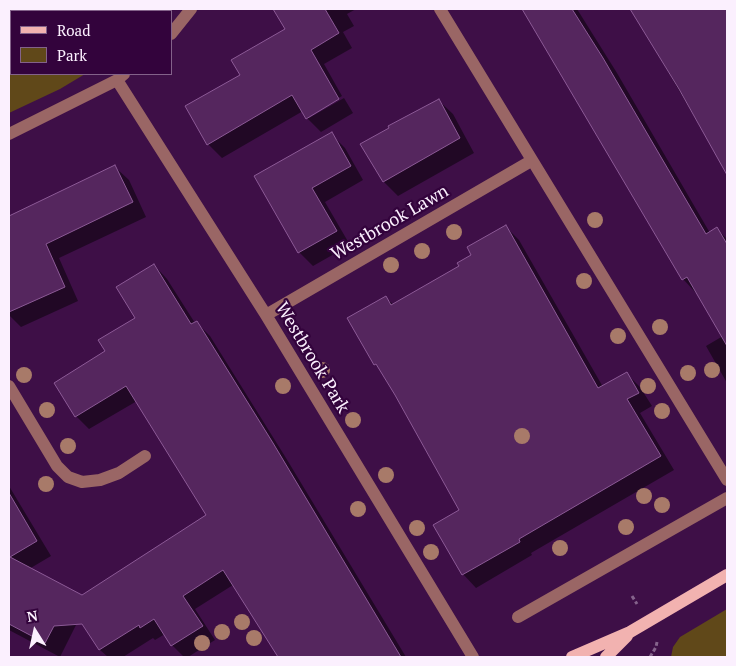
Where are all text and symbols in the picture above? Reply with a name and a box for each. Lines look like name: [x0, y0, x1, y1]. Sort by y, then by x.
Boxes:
legend: [10, 10, 172, 75]
text: Road: [57, 20, 90, 40]
text: Park: [57, 45, 87, 65]
street label: Westbrook Lawn: [327, 181, 453, 265]
street label: Westbrook Park: [270, 299, 354, 417]
text: N: [25, 605, 39, 626]
north arrow: [10, 606, 60, 656]

